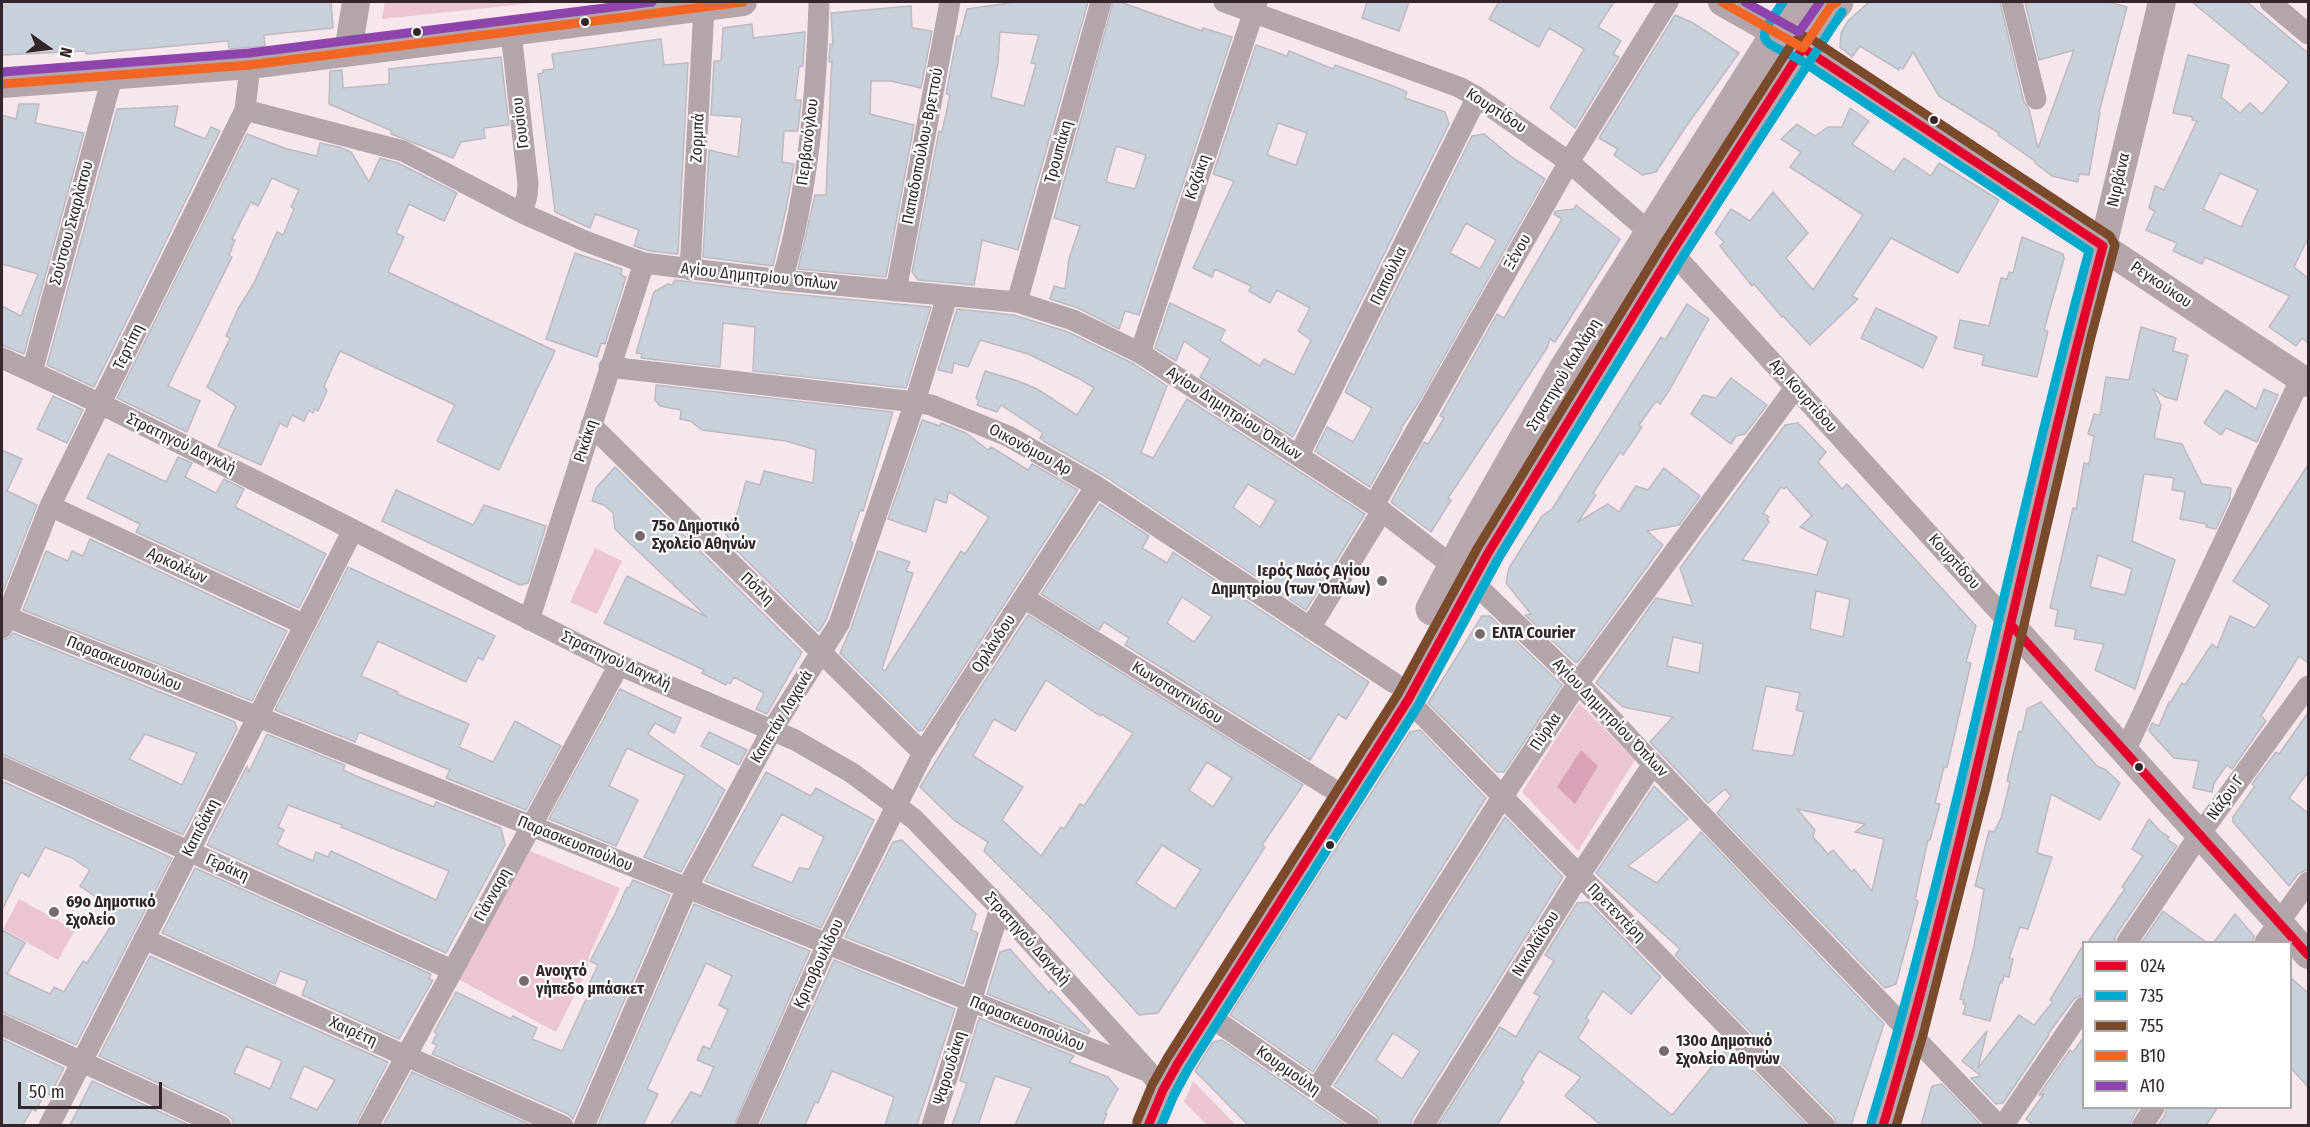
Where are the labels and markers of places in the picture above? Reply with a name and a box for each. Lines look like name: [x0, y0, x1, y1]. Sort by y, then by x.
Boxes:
unlabelled marker: [579, 16, 591, 28]
unlabelled marker: [411, 26, 423, 38]
unlabelled marker: [1928, 114, 1940, 126]
place label: 75ο Δημοτικό Σχολείο Αθηνών: [652, 517, 756, 555]
marker: 75ο Δημοτικό Σχολείο Αθηνών: [633, 529, 647, 543]
place label: Ιερός Ναός Αγίου Δημητρίου (των Όπλων): [1211, 562, 1370, 600]
marker: Ιερός Ναός Αγίου Δημητρίου (των Όπλων): [1375, 574, 1389, 588]
place label: ΕΛΤΑ Courier: [1492, 624, 1575, 644]
marker: ΕΛΤΑ Courier: [1473, 627, 1487, 641]
unlabelled marker: [2133, 761, 2145, 773]
unlabelled marker: [1324, 839, 1336, 851]
place label: 69ο Δημοτικό Σχολείο: [66, 893, 156, 931]
marker: 69ο Δημοτικό Σχολείο: [47, 905, 61, 919]
place label: Ανοιχτό γήπεδο μπάσκετ: [536, 962, 644, 1000]
marker: Ανοιχτό γήπεδο μπάσκετ: [517, 974, 531, 988]
place label: 130ο Δημοτικό Σχολείο Αθηνών: [1676, 1032, 1780, 1070]
marker: 130ο Δημοτικό Σχολείο Αθηνών: [1657, 1044, 1671, 1058]

